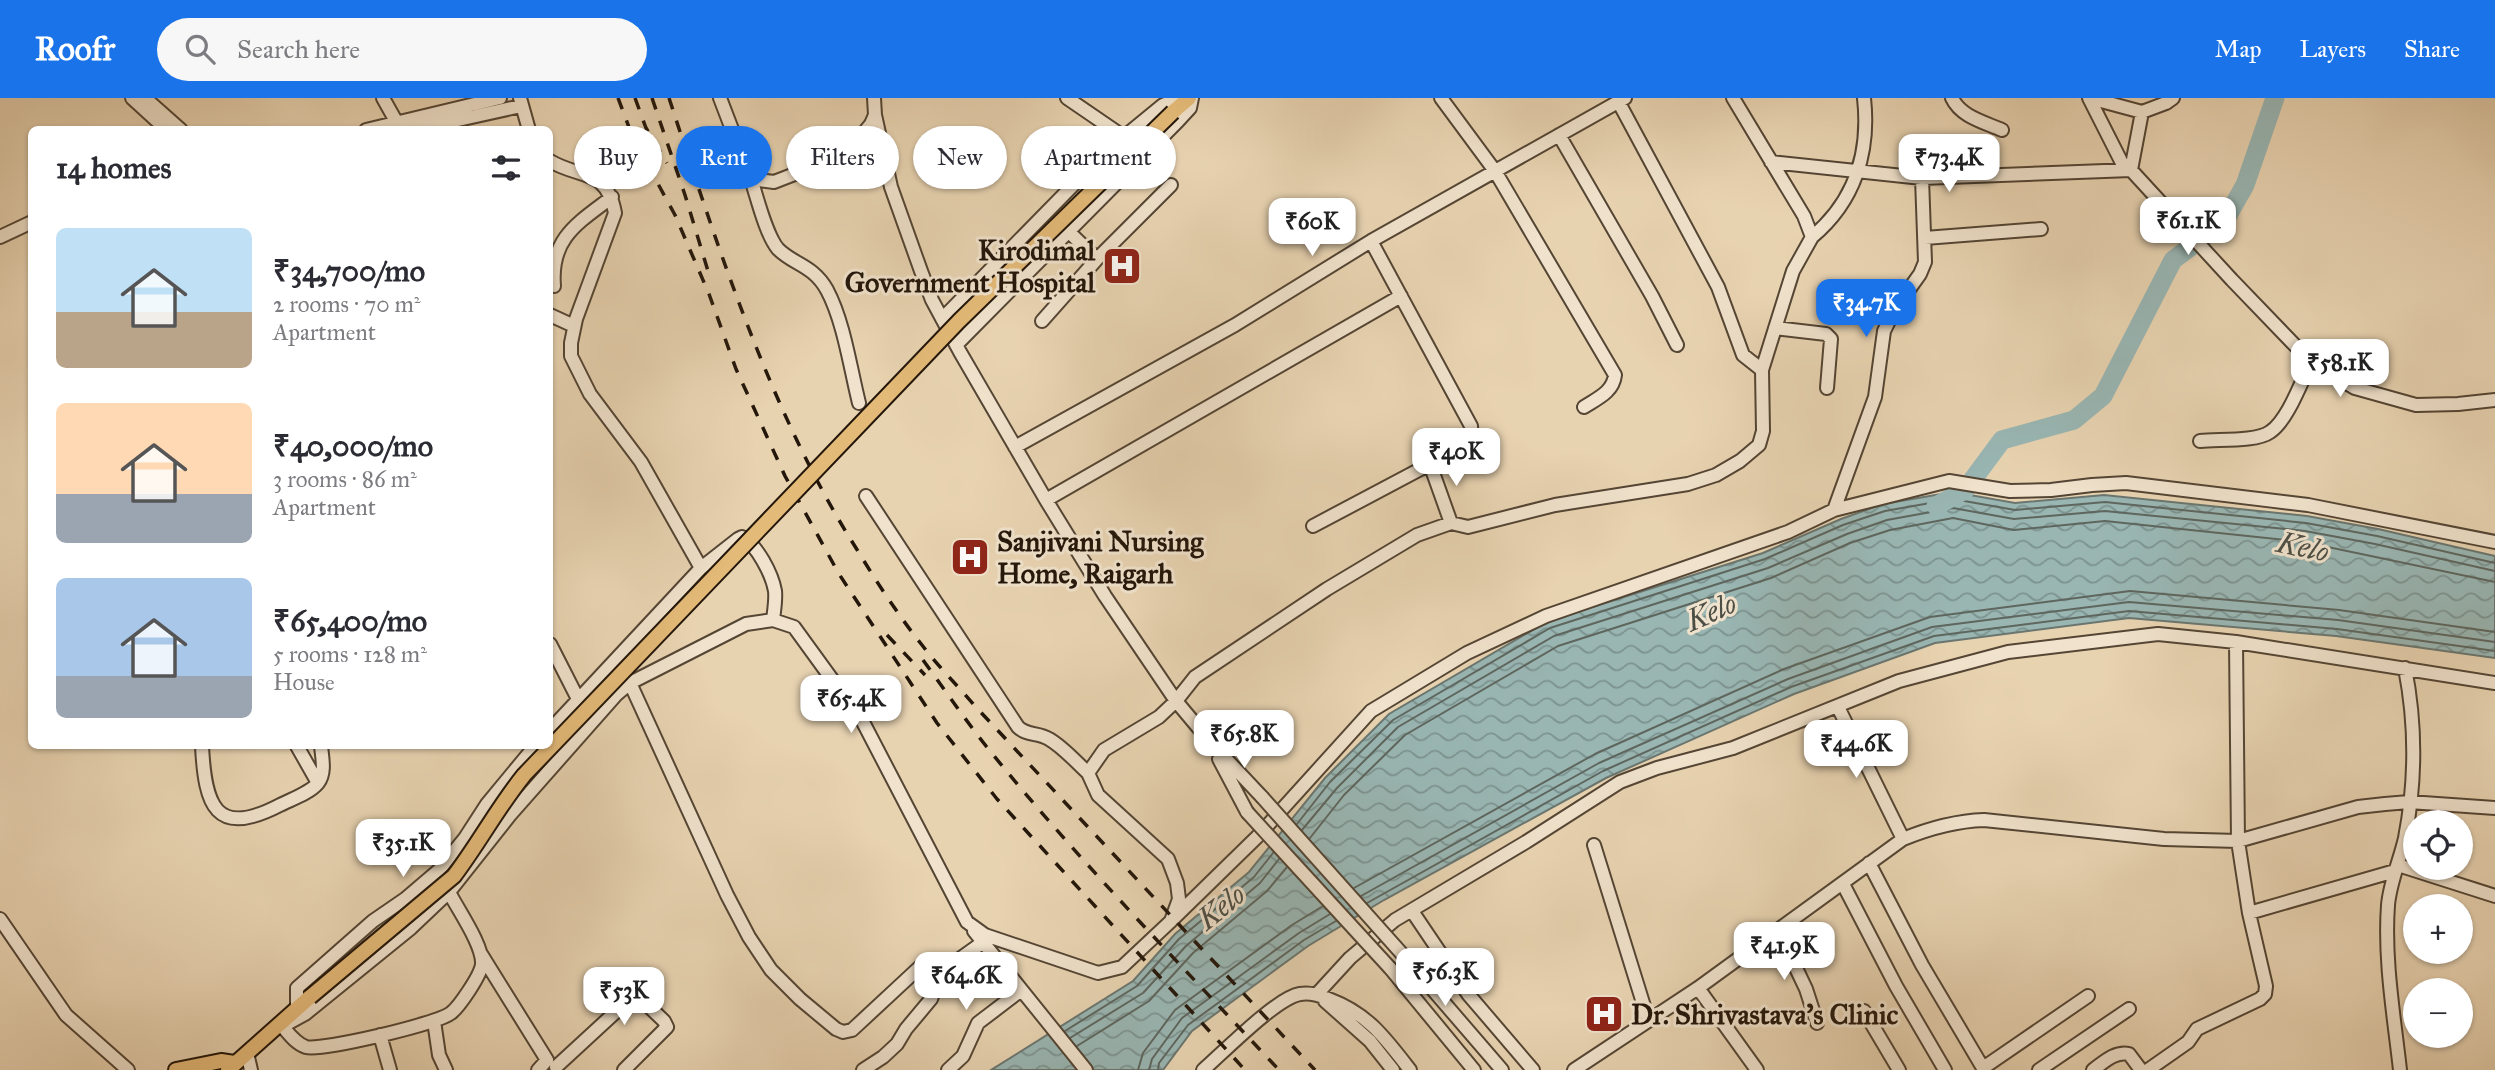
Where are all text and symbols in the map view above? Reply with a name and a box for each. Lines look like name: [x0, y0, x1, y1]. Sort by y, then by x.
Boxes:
search box: [157, 18, 647, 81]
text: Roofr: [35, 29, 115, 69]
icon: search: [181, 30, 219, 68]
text: Search here: [237, 33, 360, 65]
text: Map: [2215, 34, 2262, 64]
text: Layers: [2300, 34, 2366, 64]
text: Share: [2404, 34, 2460, 64]
chip: Buy: [574, 126, 662, 189]
chip: Rent: [676, 126, 772, 189]
chip: Filters: [786, 126, 899, 189]
chip: New: [913, 126, 1007, 189]
chip: Apartment: [1021, 126, 1176, 189]
pin: ₹73.4K: [1892, 134, 2006, 194]
text: ₹73.4K: [1915, 143, 1983, 171]
icon: filters: [487, 149, 525, 187]
text: 14 homes: [56, 150, 171, 186]
pin: ₹60K: [1271, 198, 1353, 258]
pin: ₹61.1K: [2131, 198, 2245, 257]
text: ₹61.1K: [2156, 206, 2220, 234]
text: ₹60K: [1285, 207, 1339, 235]
place label: Kirodimal Government Hospital: [845, 233, 1095, 300]
hospital icon: Kirodimal Government Hospital: [1101, 245, 1143, 287]
text: ₹34,700/mo: [273, 253, 425, 289]
icon: home: [112, 256, 196, 340]
pin: ₹34.7K: [1809, 280, 1923, 339]
text: ₹34.7K: [1832, 288, 1900, 316]
text: 2 rooms · 70 m²: [273, 290, 421, 318]
text: Apartment: [273, 318, 376, 346]
pin: ₹58.1K: [2283, 340, 2397, 399]
text: ₹58.1K: [2307, 348, 2373, 376]
text: ₹40,000/mo: [273, 428, 433, 464]
pin: ₹40K: [1415, 428, 1497, 488]
icon: home: [112, 431, 196, 515]
text: ₹40K: [1428, 437, 1484, 465]
text: 3 rooms · 86 m²: [273, 465, 417, 493]
text: Apartment: [273, 493, 376, 521]
place label: Sanjivani Nursing Home, Raigarh: [997, 524, 1204, 591]
water label: Kelo: [2272, 524, 2332, 570]
hospital icon: Sanjivani Nursing Home, Raigarh: [949, 536, 991, 578]
water label: Kelo: [1678, 585, 1742, 640]
text: ₹65,400/mo: [273, 603, 427, 639]
icon: home: [112, 606, 196, 690]
text: 5 rooms · 128 m²: [273, 640, 427, 668]
text: House: [273, 668, 335, 696]
pin: ₹65.4K: [794, 676, 908, 735]
text: ₹65.4K: [816, 684, 886, 712]
pin: ₹65.8K: [1187, 710, 1301, 770]
text: ₹65.8K: [1210, 719, 1278, 747]
pin: ₹44.6K: [1799, 720, 1913, 780]
text: ₹44.6K: [1820, 729, 1892, 757]
map controls: [2403, 810, 2473, 1048]
button: locate: [2403, 810, 2473, 880]
pin: ₹35.1K: [346, 820, 460, 879]
text: ₹35.1K: [372, 828, 434, 856]
water label: Kelo: [1188, 877, 1252, 939]
button: +: [2403, 894, 2473, 964]
pin: ₹41.9K: [1727, 922, 1841, 982]
text: ₹41.9K: [1750, 931, 1818, 959]
pin: ₹56.3K: [1388, 948, 1502, 1008]
pin: ₹64.6K: [909, 953, 1023, 1012]
text: ₹56.3K: [1412, 957, 1478, 985]
text: ₹64.6K: [930, 961, 1002, 989]
pin: ₹53K: [583, 968, 665, 1027]
text: ₹53K: [599, 976, 649, 1004]
button: −: [2403, 978, 2473, 1048]
hospital icon: Dr. Shrivastava's Clinic: [1583, 993, 1625, 1035]
place label: Dr. Shrivastava's Clinic: [1631, 997, 1899, 1032]

